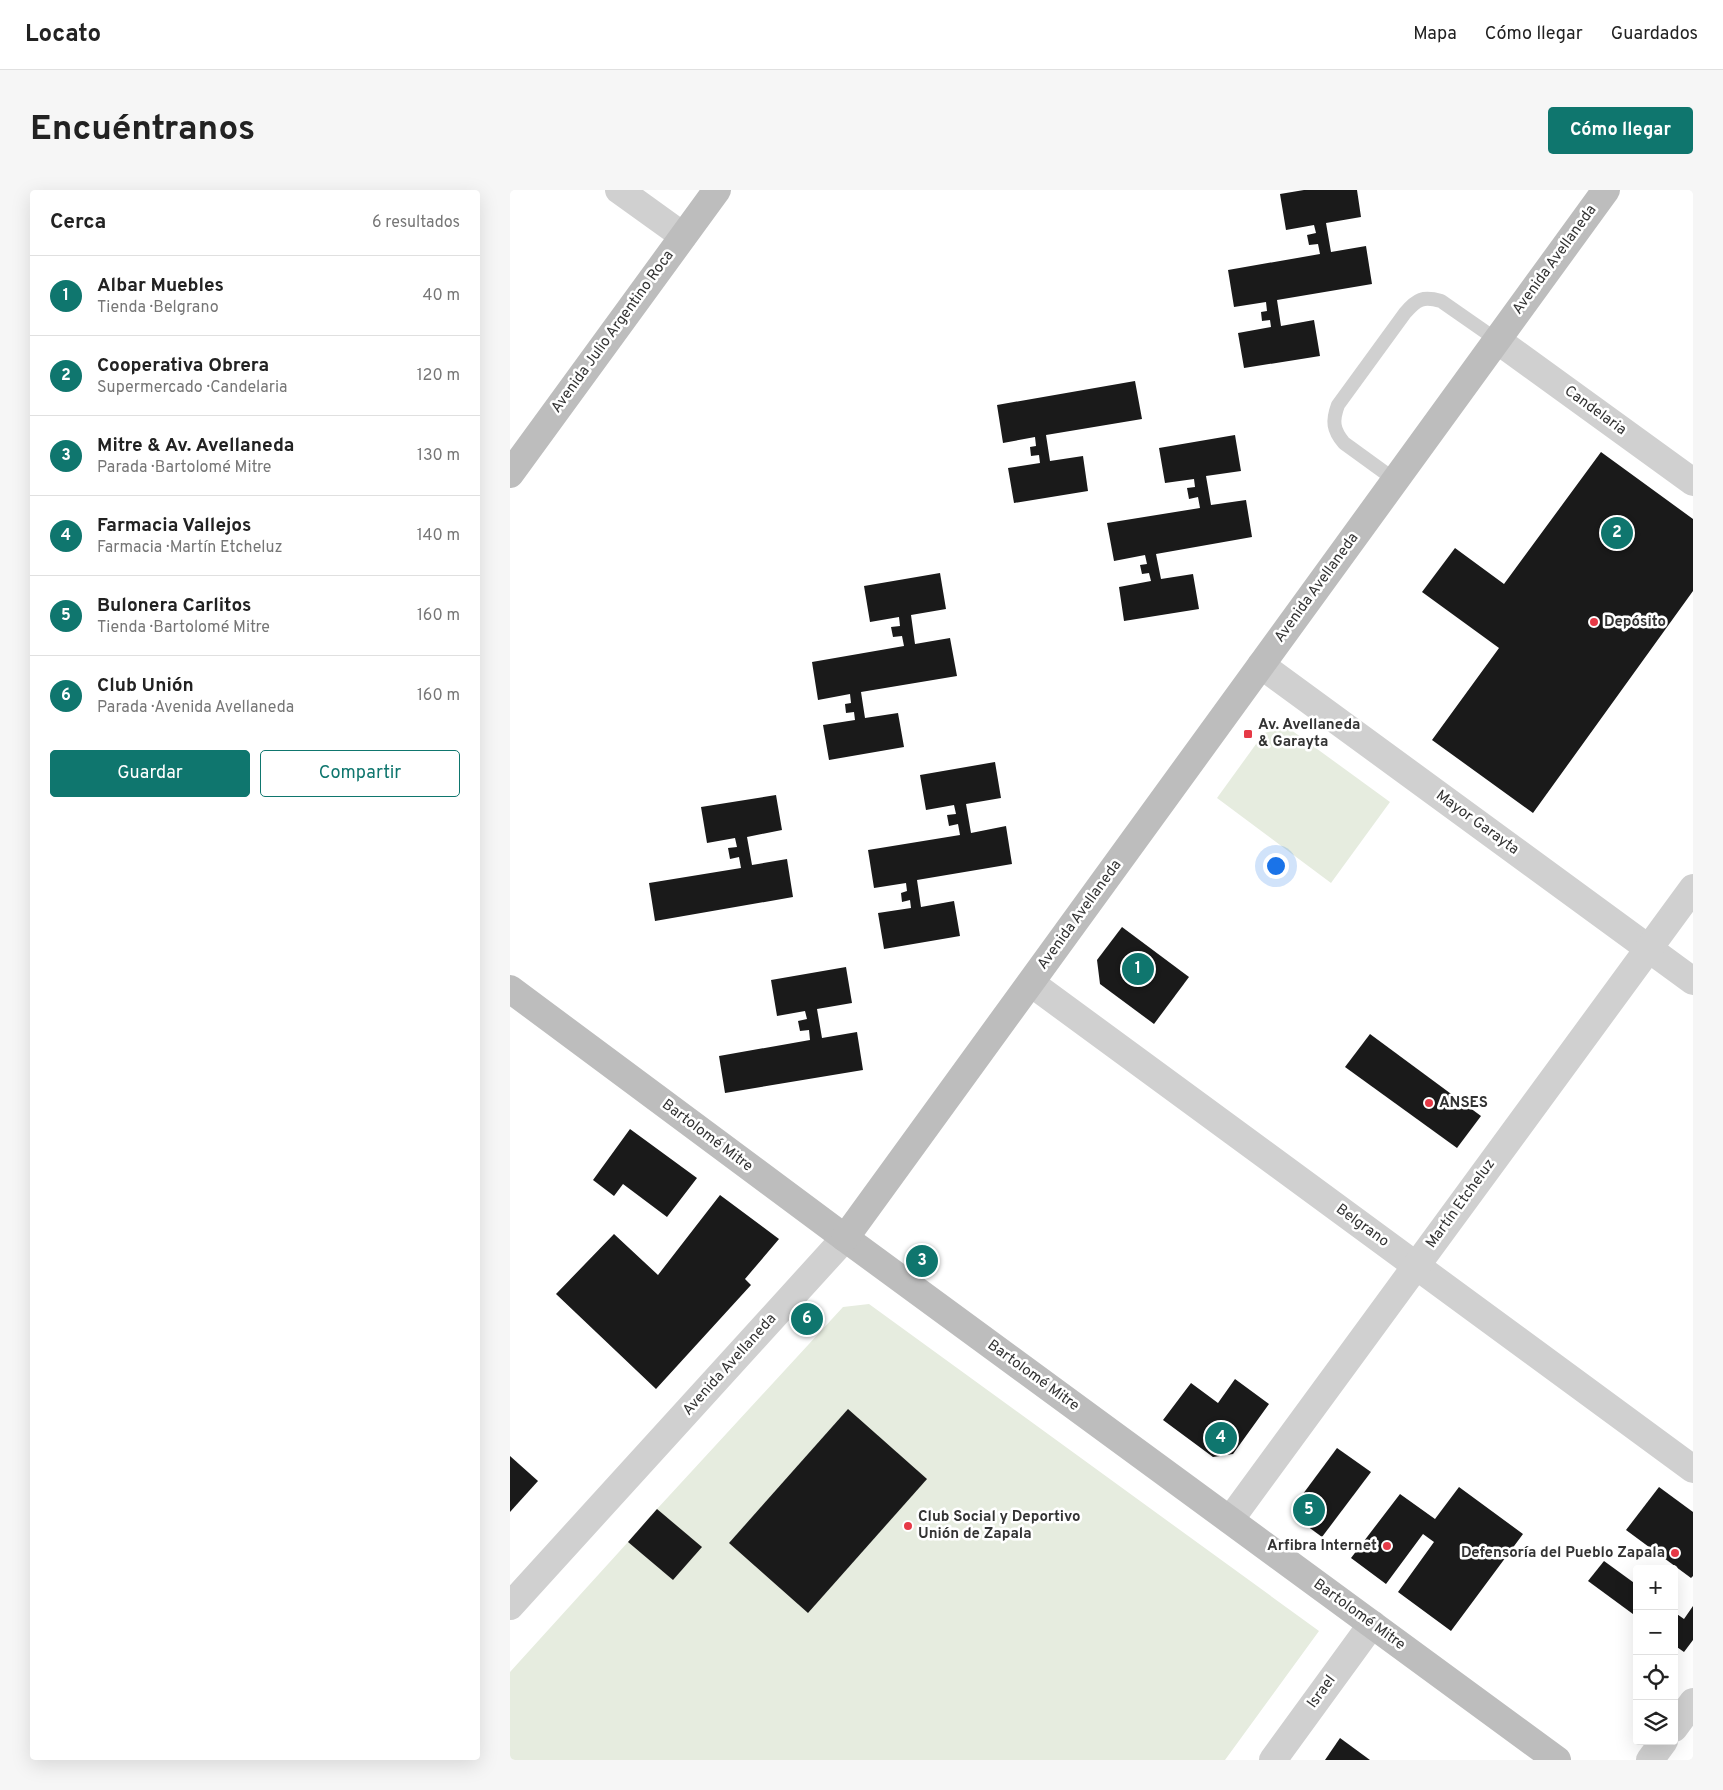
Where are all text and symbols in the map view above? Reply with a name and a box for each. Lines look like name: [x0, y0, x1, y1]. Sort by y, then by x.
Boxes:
text: Locato: [25, 20, 101, 50]
text: Mapa: [1413, 23, 1457, 46]
text: Cómo llegar: [1485, 23, 1583, 46]
text: Guardados: [1611, 23, 1698, 46]
button: Cómo llegar: [1548, 107, 1693, 154]
text: Encuéntranos: [30, 108, 255, 152]
street label: Avenida Avellaneda: [1509, 201, 1601, 319]
text: Cerca: [50, 209, 106, 236]
text: 6 resultados: [372, 213, 460, 233]
street label: Avenida Julio Argentino Roca: [548, 247, 678, 417]
text: Albar Muebles: [97, 274, 224, 298]
text: 1: [63, 286, 69, 306]
text: 40 m: [422, 286, 460, 306]
text: Tienda · Belgrano: [97, 298, 219, 318]
text: Cooperativa Obrera: [97, 354, 269, 378]
text: 2: [61, 366, 71, 386]
text: 120 m: [417, 366, 460, 386]
text: Supermercado · Candelaria: [97, 378, 288, 398]
street label: Candelaria: [1560, 382, 1630, 440]
text: Mitre & Av. Avellaneda: [97, 434, 294, 458]
text: 3: [61, 446, 71, 466]
text: 130 m: [417, 446, 460, 466]
text: Parada · Bartolomé Mitre: [97, 458, 271, 478]
text: Farmacia Vallejos: [97, 514, 251, 538]
pin: 2: [1601, 514, 1633, 552]
text: 4: [61, 526, 71, 546]
text: 140 m: [417, 526, 460, 546]
street label: Avenida Avellaneda: [1271, 529, 1363, 647]
text: Farmacia · Martín Etcheluz: [97, 538, 283, 558]
text: Bulonera Carlitos: [97, 594, 251, 618]
text: 5: [61, 606, 71, 626]
text: 160 m: [417, 606, 460, 626]
place label: Depósito: [1604, 613, 1666, 632]
marker: Depósito: [1588, 616, 1600, 628]
text: Tienda · Bartolomé Mitre: [97, 618, 270, 638]
text: Club Unión: [97, 674, 194, 698]
text: 6: [61, 686, 71, 706]
text: 160 m: [417, 686, 460, 706]
text: Parada · Avenida Avellaneda: [97, 698, 294, 718]
place label: Av. Avellaneda & Garayta: [1258, 716, 1360, 752]
marker: Av. Avellaneda & Garayta: [1242, 728, 1254, 740]
button: Guardar: [50, 750, 250, 797]
button: Compartir: [260, 750, 460, 797]
street label: Mayor Garayta: [1432, 786, 1522, 860]
your location: [1263, 853, 1289, 879]
street label: Avenida Avellaneda: [1034, 856, 1126, 974]
pin: 1: [1122, 950, 1154, 988]
place label: ANSES: [1439, 1094, 1488, 1113]
street label: Bartolomé Mitre: [658, 1096, 756, 1176]
marker: ANSES: [1423, 1097, 1435, 1109]
street label: Martín Etcheluz: [1422, 1156, 1500, 1252]
street label: Belgrano: [1332, 1200, 1392, 1252]
pin: 3: [906, 1242, 938, 1280]
pin: 6: [791, 1300, 823, 1338]
street label: Avenida Avellaneda: [679, 1310, 781, 1420]
street label: Bartolomé Mitre: [983, 1336, 1083, 1416]
pin: 4: [1205, 1419, 1237, 1457]
pin: 5: [1293, 1491, 1325, 1529]
place label: Club Social y Deportivo Unión de Zapala: [918, 1508, 1081, 1544]
marker: Club Social y Deportivo Unión de Zapala: [902, 1520, 914, 1532]
place label: Arfibra Internet: [1267, 1537, 1377, 1556]
marker: Arfibra Internet: [1381, 1540, 1393, 1552]
place label: Defensoría del Pueblo Zapala: [1461, 1544, 1665, 1563]
marker: Defensoría del Pueblo Zapala: [1669, 1547, 1681, 1559]
map controls: [1633, 1565, 1678, 1745]
button: +: [1633, 1565, 1678, 1610]
street label: Bartolomé Mitre: [1309, 1575, 1409, 1655]
button: −: [1633, 1610, 1678, 1655]
button: locate: [1633, 1655, 1678, 1700]
street label: Israel: [1304, 1672, 1340, 1712]
button: layers: [1633, 1700, 1678, 1745]

